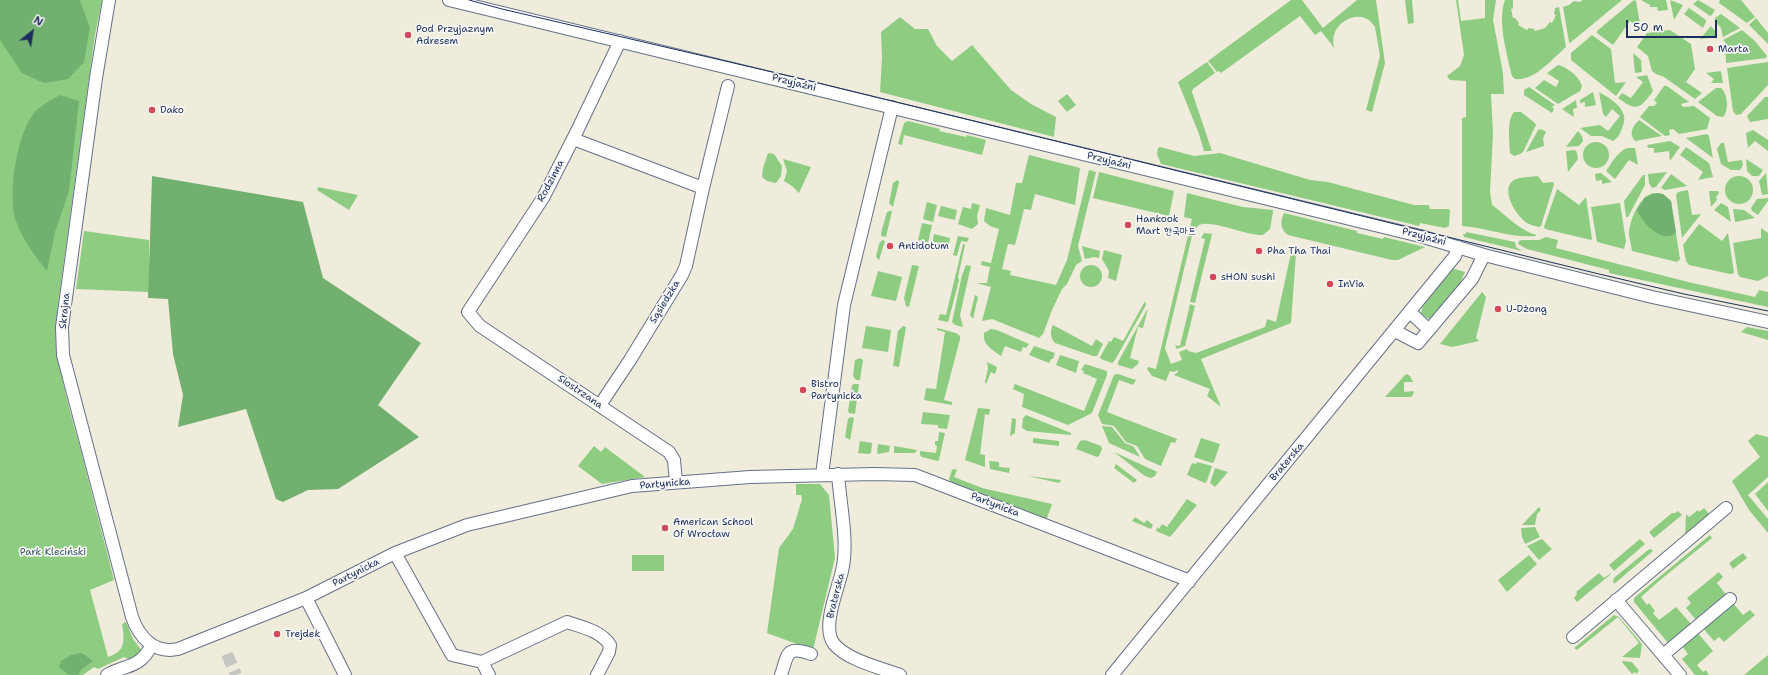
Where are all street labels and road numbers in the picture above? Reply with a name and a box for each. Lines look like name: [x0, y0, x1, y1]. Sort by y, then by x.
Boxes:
street label: Przyjaźni: [771, 72, 817, 94]
street label: Przyjaźni: [1086, 150, 1132, 172]
street label: Rodzinna: [535, 158, 567, 204]
street label: Przyjaźni: [1401, 225, 1447, 249]
street label: Sąsiedzka: [647, 278, 683, 326]
street label: Skrajna: [57, 292, 73, 330]
street label: Siostrzana: [555, 373, 605, 411]
street label: Braterska: [1268, 440, 1306, 484]
street label: Partynicka: [639, 476, 691, 492]
street label: Partynicka: [969, 490, 1021, 520]
street label: Partynicka: [331, 556, 381, 590]
street label: Braterska: [825, 572, 847, 620]

